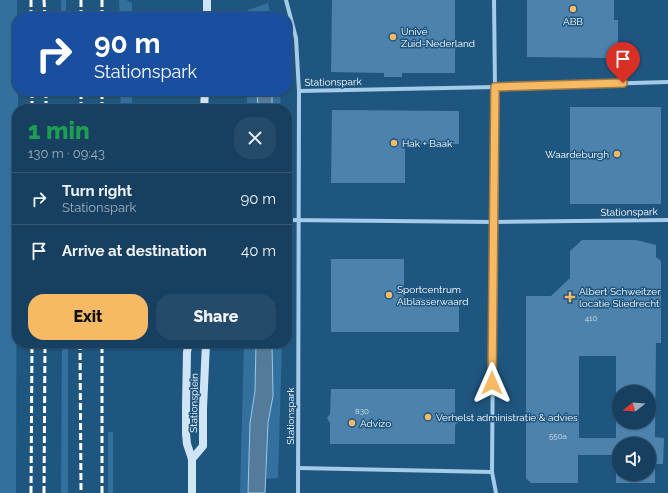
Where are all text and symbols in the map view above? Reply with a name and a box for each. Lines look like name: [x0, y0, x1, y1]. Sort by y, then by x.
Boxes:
marker: ABB: [568, 4, 578, 14]
place label: ABB: [563, 16, 583, 27]
place label: Univé Zuid-Nederland: [401, 26, 475, 49]
text: 90 m: [94, 27, 160, 60]
icon: right: [28, 28, 80, 80]
marker: Univé Zuid-Nederland: [388, 32, 398, 42]
pin: [606, 42, 640, 83]
icon: arrive: [612, 48, 634, 70]
text: Stationspark: [94, 61, 197, 82]
street label: Stationspark: [304, 76, 362, 88]
text: 1 min: [28, 116, 90, 145]
button: close: [234, 117, 276, 159]
marker: Hak + Baak: [389, 138, 399, 148]
place label: Hak + Baak: [402, 138, 453, 149]
text: 130 m · 09:43: [28, 146, 105, 161]
place label: Waardeburgh: [545, 149, 609, 160]
marker: Waardeburgh: [612, 149, 622, 159]
text: Turn right: [62, 182, 132, 200]
icon: right: [28, 188, 50, 210]
text: 90 m: [240, 190, 276, 208]
text: Stationspark: [62, 200, 137, 215]
street label: Stationspark: [600, 206, 658, 218]
icon: arrive: [28, 240, 50, 262]
text: Arrive at destination: [62, 242, 207, 260]
text: 40 m: [241, 242, 276, 260]
place label: Sportcentrum Alblasserwaard: [397, 284, 468, 307]
place label: Albert Schweitzer locatie Sliedrecht: [579, 286, 661, 309]
marker: Sportcentrum Alblasserwaard: [384, 290, 394, 300]
marker: Albert Schweitzer locatie Sliedrecht: [564, 291, 576, 303]
button: Exit: [28, 294, 148, 340]
button: Share: [156, 294, 276, 340]
house number: 410: [585, 313, 597, 323]
position arrow: [471, 362, 513, 404]
street label: Stationsplein: [188, 373, 200, 433]
north arrow: [612, 385, 656, 429]
map controls: [612, 385, 656, 481]
street label: Stationspark: [285, 387, 296, 445]
house number: 830: [355, 406, 369, 416]
marker: Verhelst administratie & advies: [423, 412, 433, 422]
place label: Verhelst administratie & advies: [436, 412, 578, 423]
marker: Advizo: [347, 418, 357, 428]
place label: Advizo: [360, 418, 391, 429]
house number: 550a: [549, 431, 567, 441]
button: sound: [612, 437, 656, 481]

